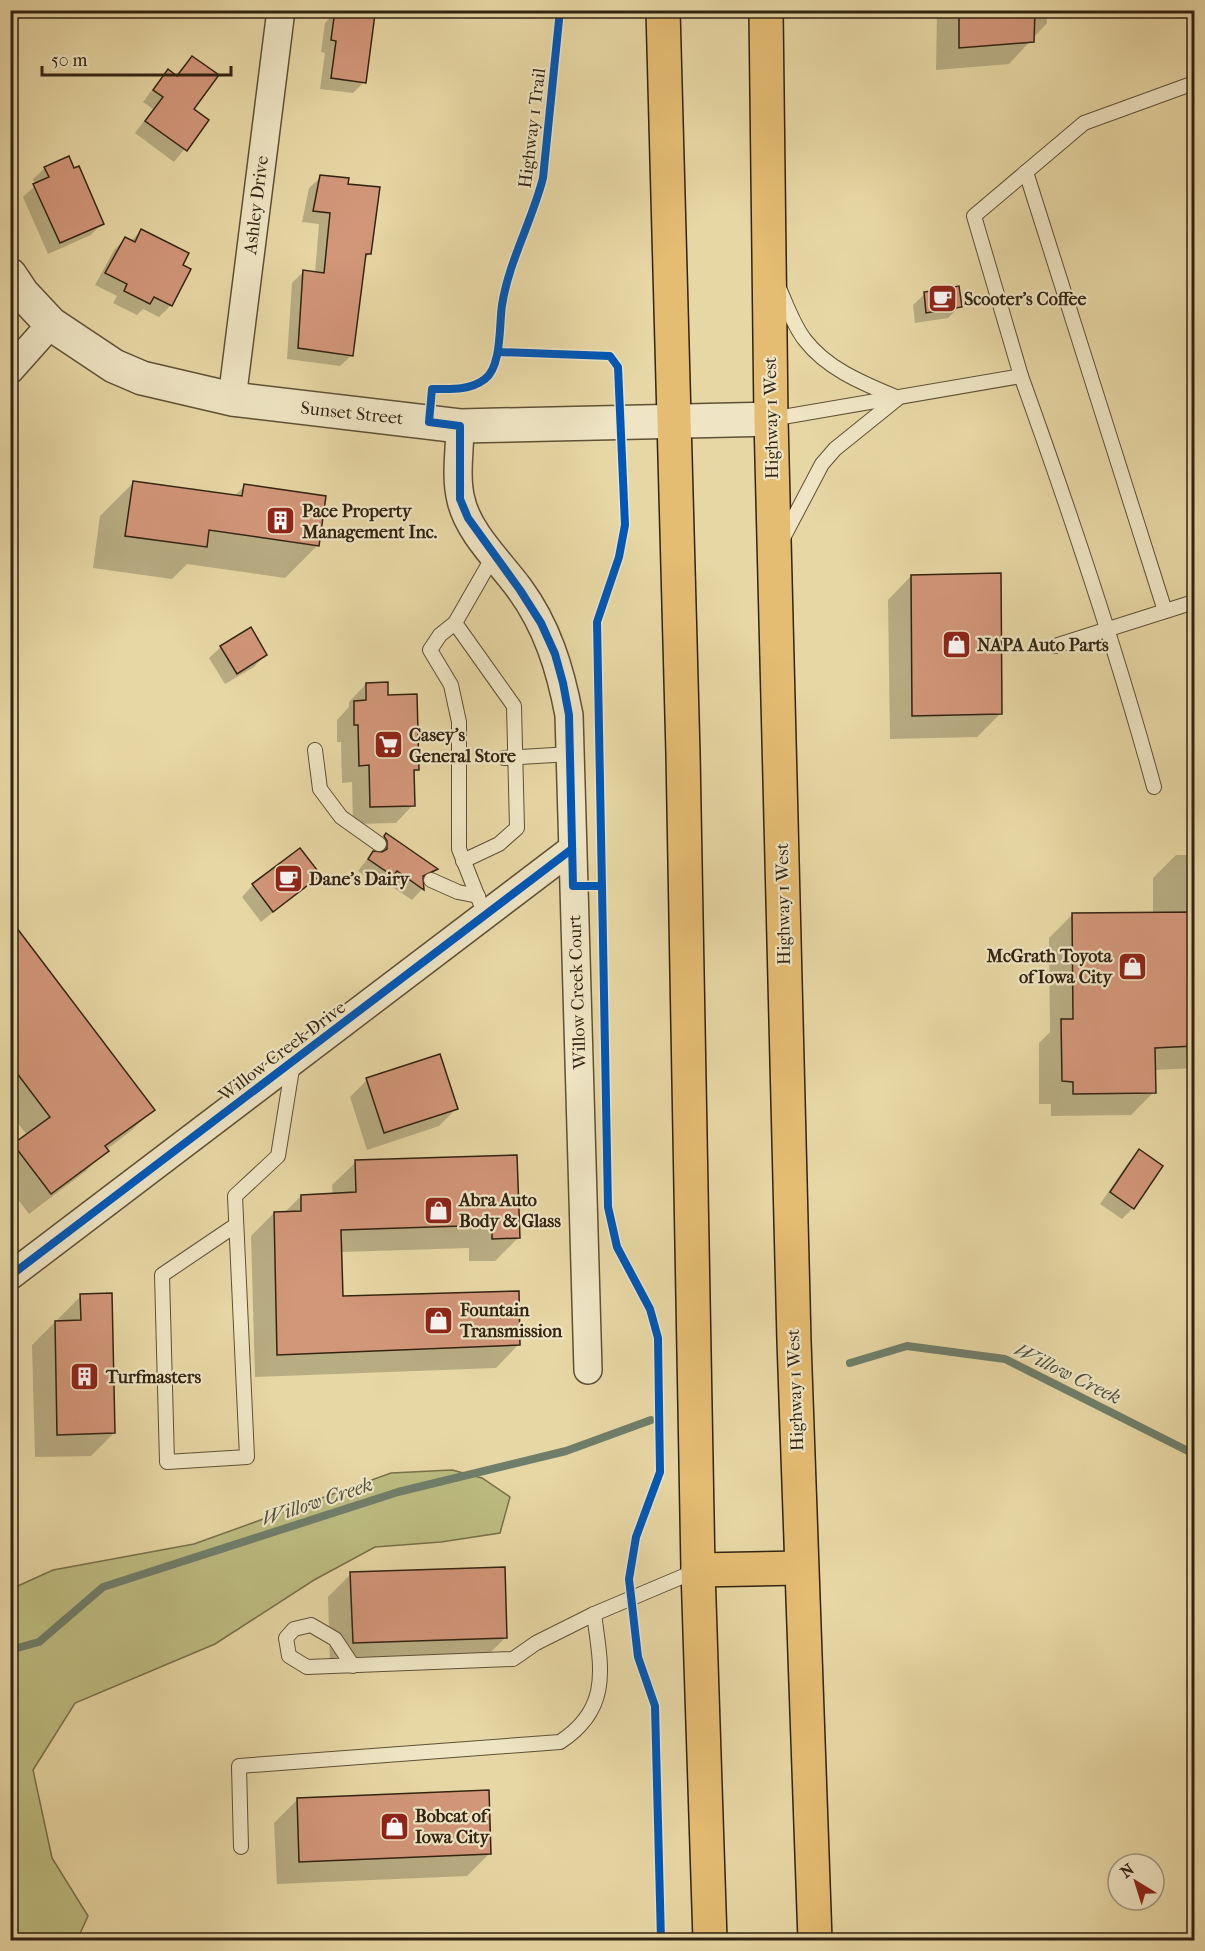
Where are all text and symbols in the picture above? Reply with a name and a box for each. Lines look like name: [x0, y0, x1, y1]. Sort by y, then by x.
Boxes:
scale bar: [42, 39, 231, 77]
text: 50 m: [51, 50, 88, 71]
street label: Highway 1 Trail: [515, 67, 550, 189]
street label: Ashley Drive: [240, 154, 273, 257]
cafe icon: Scooter's Coffee: [927, 283, 959, 315]
place label: Scooter's Coffee: [964, 289, 1086, 310]
street label: Highway 1 West: [760, 356, 783, 479]
street label: Sunset Street: [300, 398, 405, 429]
place label: Pace Property Management Inc.: [301, 501, 438, 543]
building icon: Pace Property Management Inc.: [265, 505, 297, 537]
shop icon: NAPA Auto Parts: [940, 629, 972, 661]
place label: NAPA Auto Parts: [977, 635, 1109, 656]
place label: Casey's General Store: [409, 725, 516, 767]
supermarket icon: Casey's General Store: [372, 729, 404, 761]
street label: Highway 1 West: [772, 842, 795, 965]
cafe icon: Dane's Dairy: [272, 863, 304, 895]
place label: Dane's Dairy: [309, 869, 411, 890]
street label: Willow Creek Court: [564, 914, 591, 1071]
place label: McGrath Toyota of Iowa City: [986, 946, 1113, 988]
shop icon: McGrath Toyota of Iowa City: [1117, 950, 1149, 982]
street label: Willow Creek Drive: [214, 997, 350, 1106]
place label: Abra Auto Body & Glass: [458, 1190, 561, 1232]
shop icon: Abra Auto Body & Glass: [422, 1194, 454, 1226]
place label: Fountain Transmission: [459, 1300, 563, 1342]
shop icon: Fountain Transmission: [423, 1304, 455, 1336]
street label: Highway 1 West: [783, 1328, 808, 1451]
water label: Willow Creek: [1011, 1338, 1125, 1409]
building icon: Turfmasters: [69, 1361, 101, 1393]
place label: Turfmasters: [105, 1367, 201, 1388]
water label: Willow Creek: [259, 1473, 376, 1530]
place label: Bobcat of Iowa City: [415, 1806, 491, 1848]
shop icon: Bobcat of Iowa City: [378, 1810, 410, 1842]
north arrow: [1106, 1852, 1166, 1912]
text: N: [1116, 1859, 1138, 1882]

